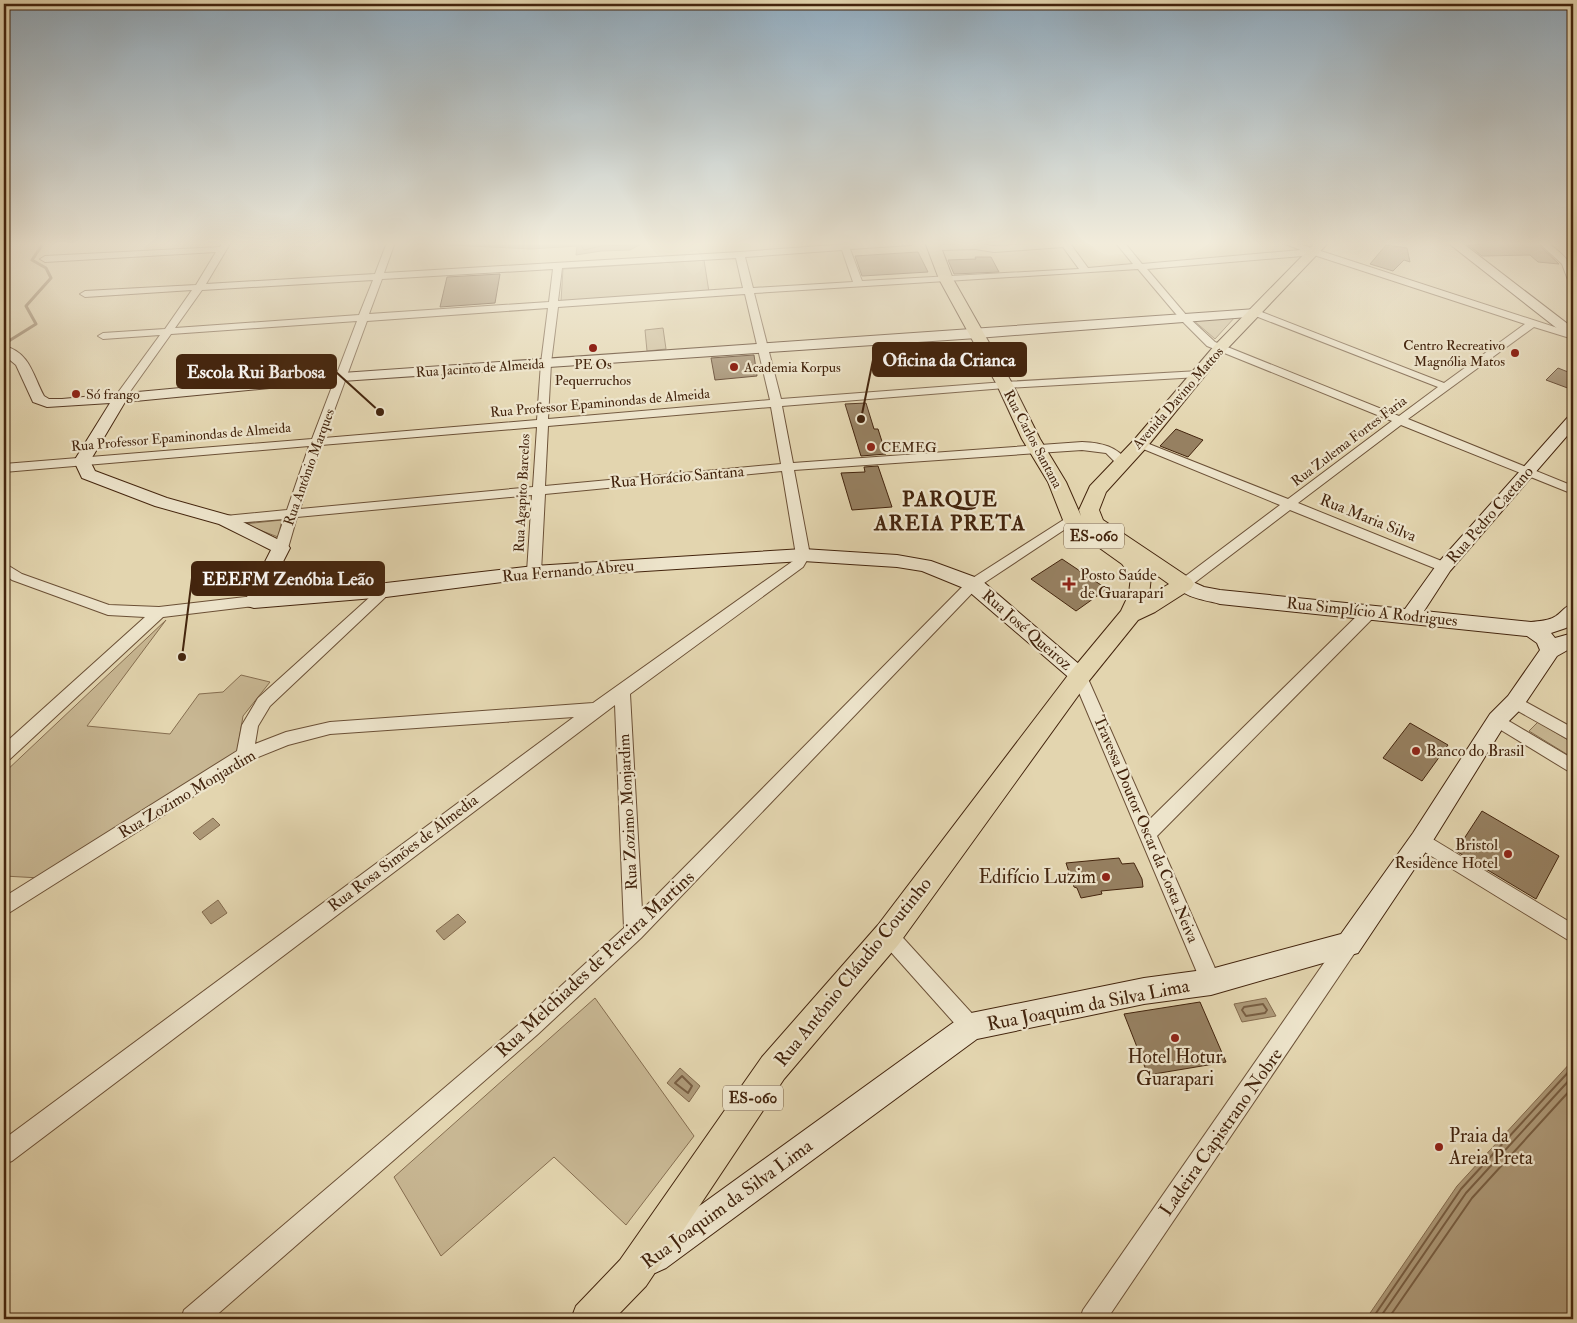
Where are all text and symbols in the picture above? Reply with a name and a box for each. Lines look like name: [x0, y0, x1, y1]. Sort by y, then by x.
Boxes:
place label: Centro Recreativo Magnólia Matos: [1403, 337, 1505, 370]
marker: PE Os Pequerruchos: [587, 342, 599, 354]
callout: Oficina da Crianca: [873, 343, 1026, 376]
street label: Avenida Davino Mattos: [1128, 343, 1227, 453]
marker: Centro Recreativo Magnólia Matos: [1509, 347, 1521, 359]
text: Oficina da Crianca: [883, 349, 1016, 372]
callout: Escola Rui Barbosa: [177, 355, 336, 388]
street label: Rua Jacinto de Almeida: [415, 355, 545, 381]
place label: PE Os Pequerruchos: [555, 356, 631, 389]
place label: Academia Korpus: [743, 359, 841, 377]
text: Escola Rui Barbosa: [187, 361, 326, 384]
marker: Academia Korpus: [728, 361, 740, 373]
street label: Rua Professor Epaminondas de Almeida: [489, 385, 711, 422]
place label: Só frango: [86, 386, 140, 403]
street label: Rua Carlos Santana: [1000, 387, 1066, 491]
marker: Só frango: [70, 388, 82, 400]
street label: Rua Zulema Fortes Faria: [1288, 392, 1410, 490]
street label: Rua Antônio Marques: [280, 406, 338, 528]
street label: Rua Professor Epaminondas de Almeida: [70, 419, 292, 456]
street label: Rua Agapito Barcelos: [510, 433, 535, 553]
place label: CEMEG: [881, 439, 937, 456]
marker: CEMEG: [865, 441, 877, 453]
street label: Rua Horácio Santana: [609, 461, 745, 493]
street label: Rua Pedro Caetano: [1442, 462, 1538, 568]
district label: PARQUE AREIA PRETA: [873, 486, 1026, 537]
street label: Rua Maria Silva: [1317, 490, 1420, 547]
road number: ES-060: [1064, 524, 1124, 548]
street label: Rua Fernando Abreu: [501, 555, 635, 587]
callout: EEEFM Zenóbia Leão: [192, 562, 384, 595]
place label: Posto Saúde de Guarapari: [1080, 565, 1164, 604]
text: EEEFM Zenóbia Leão: [202, 568, 374, 591]
marker: Posto Saúde de Guarapari: [1062, 577, 1076, 591]
street label: Rua José Queiroz: [977, 585, 1076, 676]
street label: Rua Simplício A Rodrigues: [1285, 593, 1459, 632]
street label: Travessa Doutor Oscar da Costa Neiva: [1089, 712, 1203, 946]
street label: Rua Zozimo Monjardim: [614, 733, 642, 891]
place label: Banco do Brasil: [1426, 741, 1524, 761]
street label: Rua Zozimo Monjardim: [115, 745, 260, 843]
marker: Banco do Brasil: [1410, 745, 1422, 757]
street label: Rua Rosa Simões de Almedia: [324, 790, 482, 916]
place label: Bristol Residence Hotel: [1394, 835, 1498, 873]
marker: Bristol Residence Hotel: [1502, 848, 1514, 860]
street label: Rua Melchiades de Pereira Martins: [490, 865, 700, 1063]
place label: Edifício Luzim: [978, 865, 1096, 889]
marker: Edifício Luzim: [1100, 871, 1112, 883]
street label: Rua Antônio Cláudio Coutinho: [769, 872, 937, 1072]
street label: Rua Joaquim da Silva Lima: [985, 974, 1191, 1036]
marker: Hotel Hotur Guarapari: [1169, 1032, 1181, 1044]
street label: Ladeira Capistrano Nobre: [1154, 1043, 1289, 1221]
place label: Hotel Hotur Guarapari: [1128, 1045, 1222, 1092]
road number: ES-060: [723, 1086, 783, 1110]
place label: Praia da Areia Preta: [1448, 1124, 1533, 1170]
street label: Rua Joaquim da Silva Lima: [637, 1134, 817, 1274]
marker: Praia da Areia Preta: [1433, 1141, 1445, 1153]

